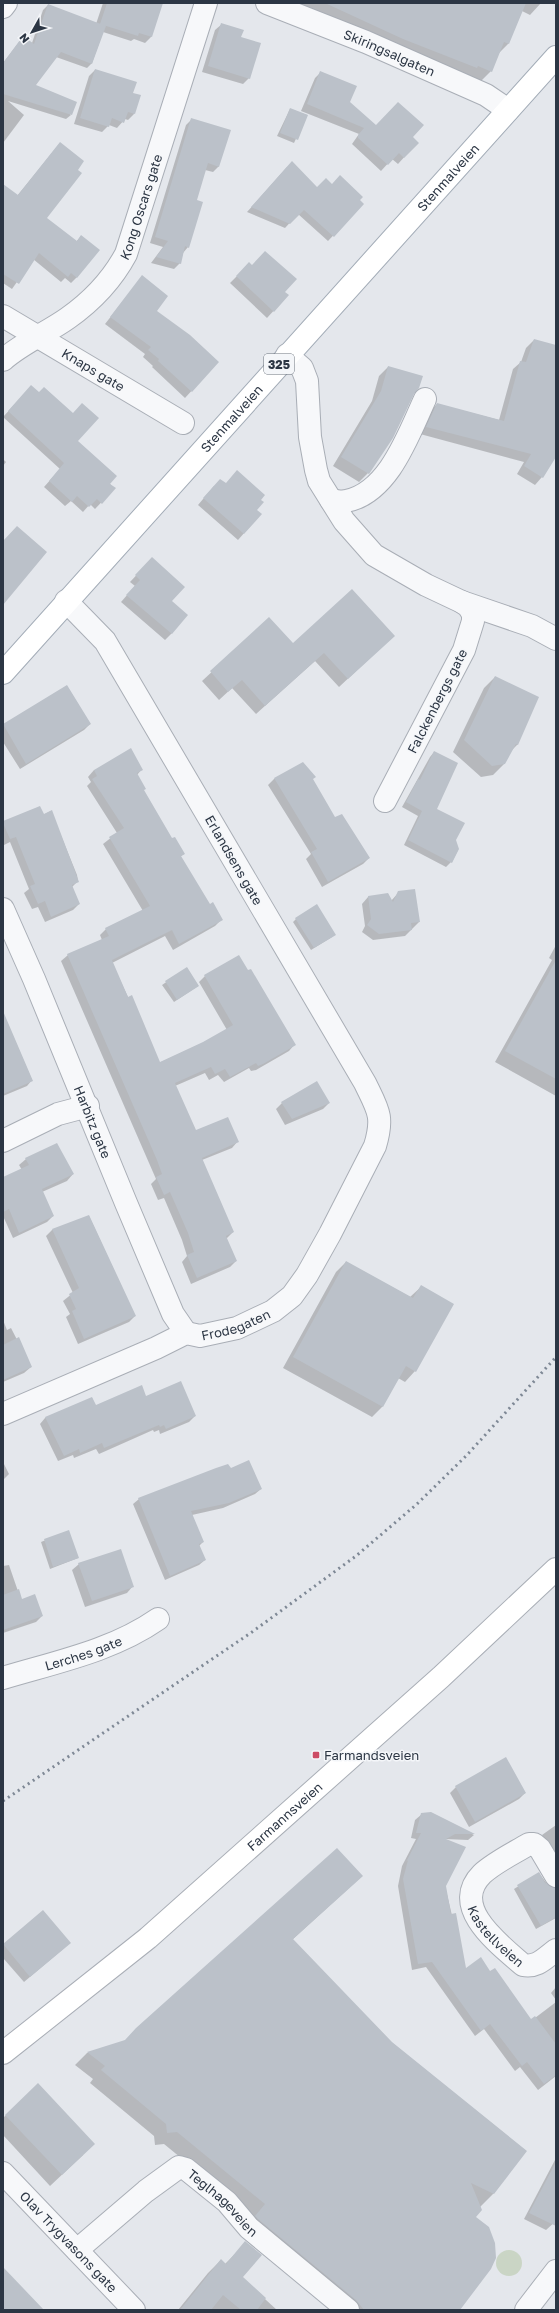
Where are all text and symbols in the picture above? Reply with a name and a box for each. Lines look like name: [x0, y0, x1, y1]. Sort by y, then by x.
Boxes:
north arrow: [12, 12, 52, 52]
street label: Skiringsalgaten: [341, 26, 437, 79]
text: N: [16, 31, 32, 46]
street label: Stenmalveien: [413, 140, 482, 214]
street label: Kong Oscars gate: [116, 152, 165, 263]
street label: Knaps gate: [59, 345, 128, 395]
road number: 325: [264, 354, 294, 374]
street label: Stenmalveien: [197, 381, 266, 456]
street label: Falckenbergs gate: [404, 646, 470, 756]
street label: Erlandsens gate: [202, 812, 266, 908]
street label: Harbitz gate: [71, 1083, 115, 1161]
street label: Frodegaten: [200, 1306, 273, 1344]
street label: Lerches gate: [43, 1632, 124, 1674]
place label: Farmandsveien: [324, 1747, 419, 1763]
marker: Farmandsveien: [311, 1750, 321, 1760]
street label: Farmannsveien: [244, 1779, 325, 1854]
street label: Kastellveien: [464, 1903, 527, 1970]
street label: Teglhageveien: [185, 2166, 261, 2240]
street label: Olav Trygvasons gate: [17, 2188, 121, 2296]

